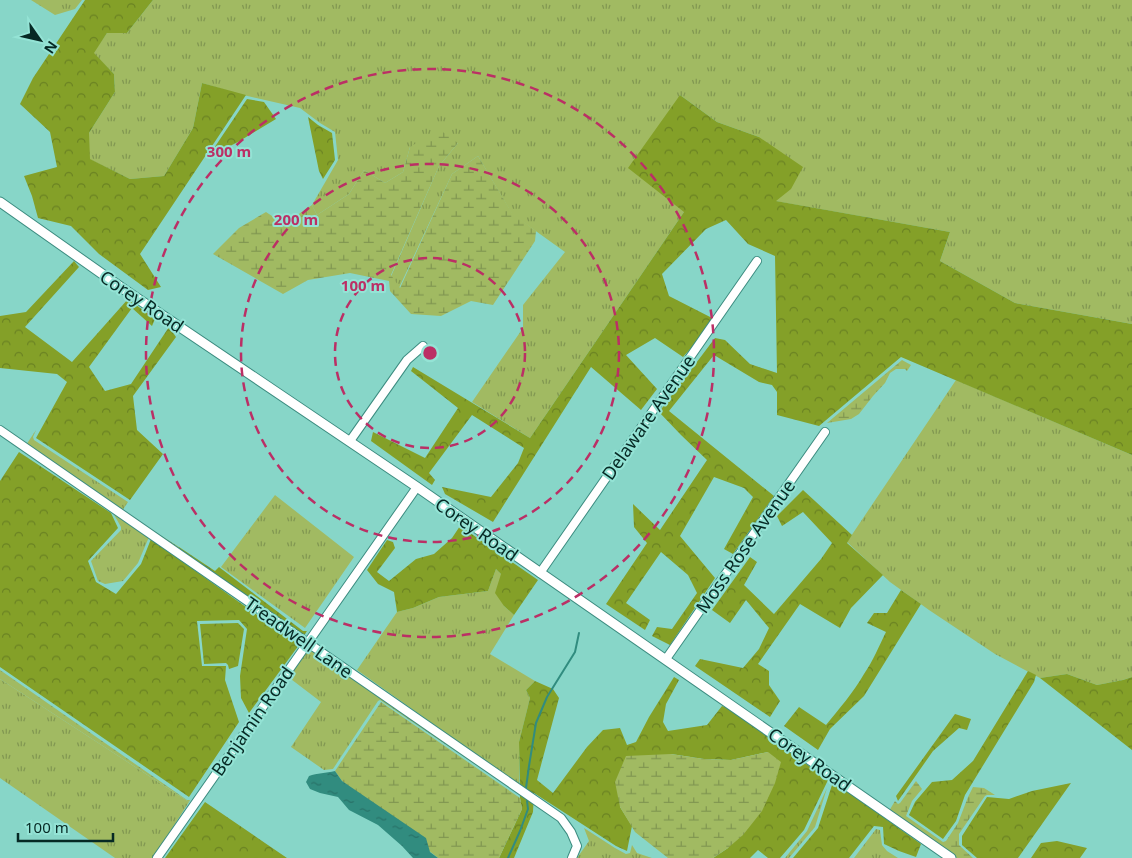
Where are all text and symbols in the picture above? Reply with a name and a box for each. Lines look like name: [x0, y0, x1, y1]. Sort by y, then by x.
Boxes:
north arrow: [15, 15, 65, 65]
text: N: [40, 38, 62, 58]
text: 300 m: [207, 141, 251, 161]
text: 200 m: [274, 209, 318, 229]
street label: Corey Road: [95, 264, 189, 338]
text: 100 m: [341, 275, 385, 295]
centre of rings: [421, 344, 439, 362]
street label: Delaware Avenue: [596, 350, 700, 484]
street label: Moss Rose Avenue: [690, 474, 800, 618]
street label: Corey Road: [431, 492, 523, 566]
street label: Treadwell Lane: [240, 591, 358, 683]
street label: Benjamin Road: [205, 662, 299, 780]
street label: Corey Road: [764, 722, 856, 796]
scale bar: [18, 810, 112, 842]
text: 100 m: [25, 817, 69, 837]

